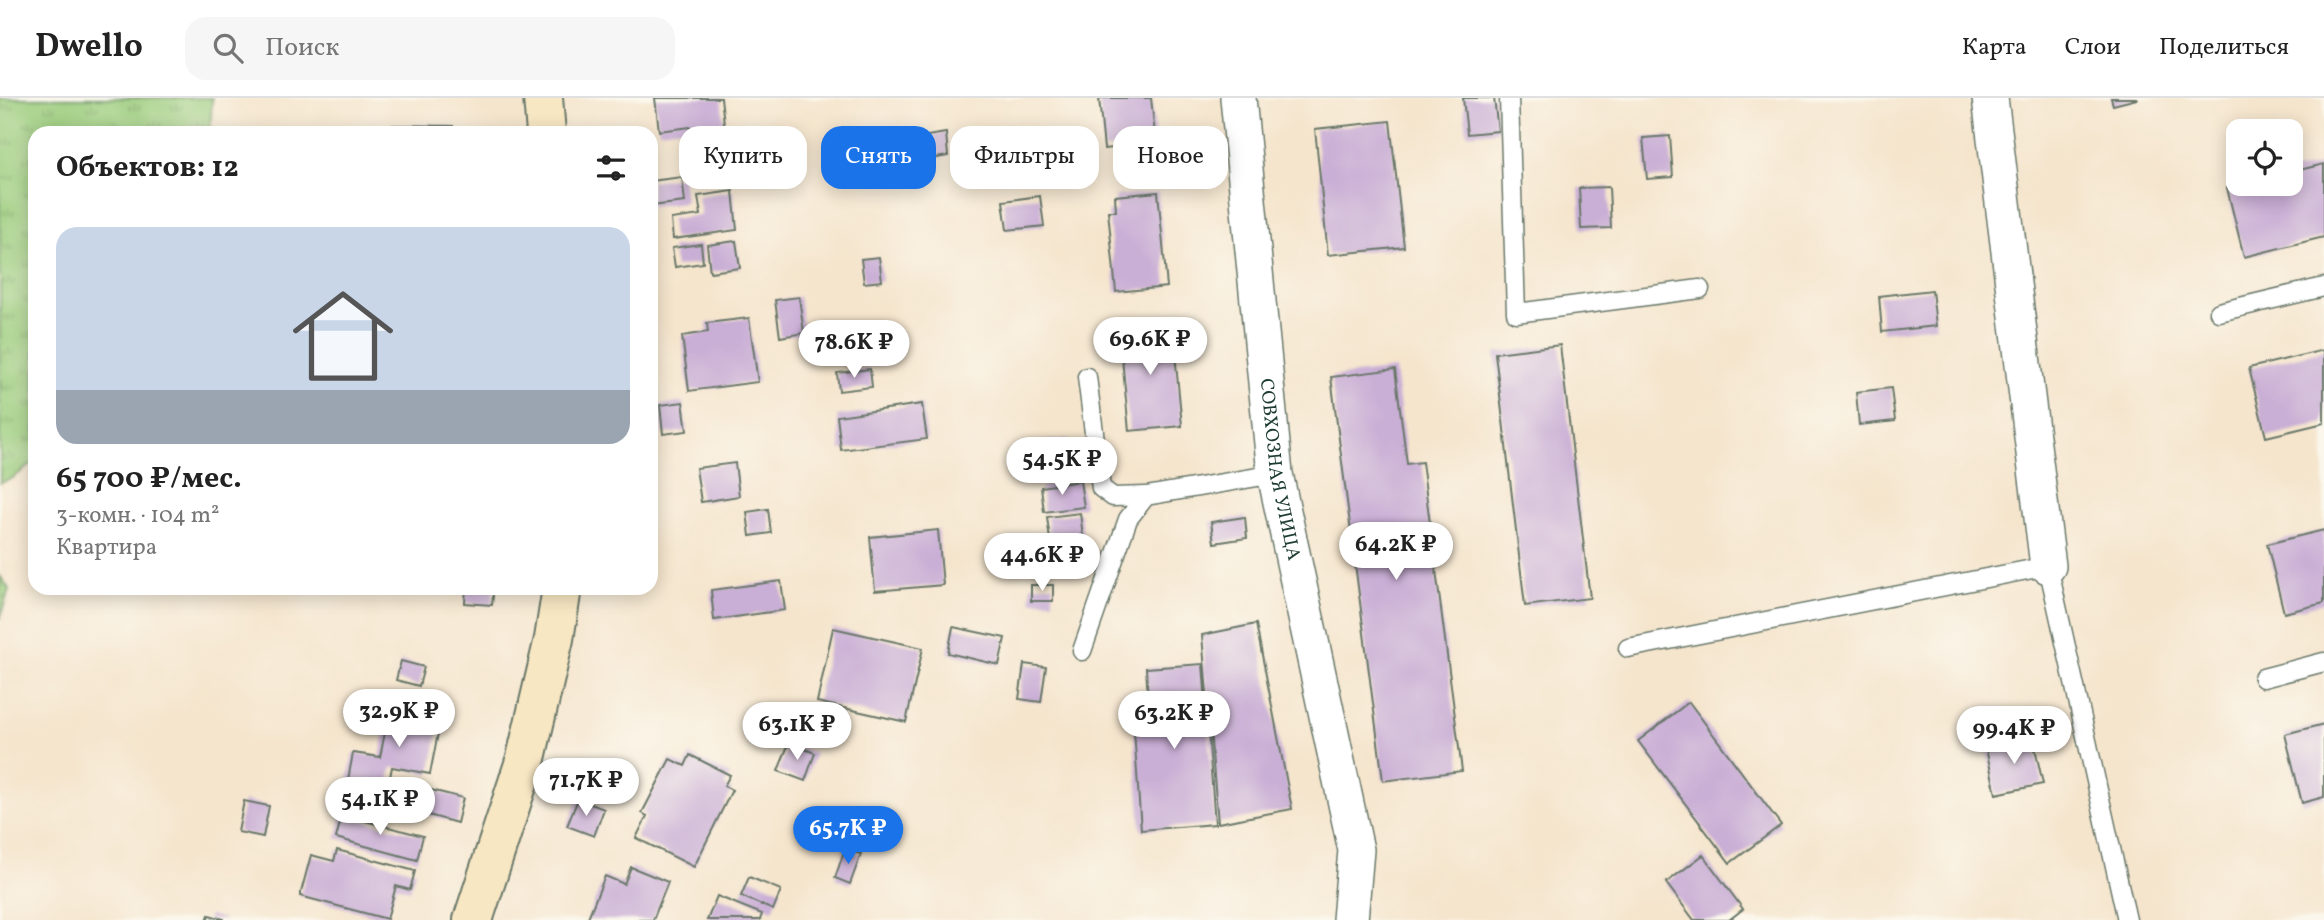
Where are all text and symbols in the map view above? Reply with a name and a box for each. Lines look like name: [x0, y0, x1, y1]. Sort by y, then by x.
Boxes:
search box: [185, 17, 675, 80]
text: Dwello: [35, 25, 143, 71]
icon: search: [209, 29, 247, 67]
text: Поиск: [265, 30, 339, 66]
text: Карта: [1962, 31, 2027, 65]
text: Слои: [2065, 31, 2121, 65]
text: Поделиться: [2159, 31, 2289, 65]
map controls: [2226, 119, 2303, 196]
button: locate: [2226, 119, 2303, 196]
chip: Купить: [679, 126, 807, 189]
chip: Снять: [821, 126, 936, 189]
chip: Фильтры: [950, 126, 1099, 189]
chip: Новое: [1113, 126, 1228, 189]
text: Объектов: 12: [56, 147, 239, 189]
icon: filters: [592, 149, 630, 187]
icon: home: [280, 273, 406, 399]
pin: 69.6K ₽: [1085, 317, 1215, 377]
pin: 78.6K ₽: [789, 320, 919, 380]
text: 69.6K ₽: [1109, 324, 1191, 356]
text: 78.6K ₽: [814, 327, 894, 359]
street label: СОВХОЗНАЯ УЛИЦА: [1253, 377, 1306, 563]
pin: 54.5K ₽: [997, 438, 1127, 497]
text: 54.5K ₽: [1022, 444, 1102, 476]
text: 65 700 ₽/мес.: [56, 458, 242, 500]
text: 3-комн. · 104 m²: [56, 500, 220, 532]
pin: 64.2K ₽: [1331, 522, 1461, 582]
text: 64.2K ₽: [1355, 529, 1437, 561]
text: Квартира: [56, 532, 157, 564]
pin: 44.6K ₽: [977, 533, 1107, 593]
text: 44.6K ₽: [1000, 540, 1084, 572]
pin: 32.9K ₽: [334, 690, 464, 749]
pin: 63.2K ₽: [1109, 692, 1239, 751]
text: 32.9K ₽: [359, 696, 439, 728]
text: 63.2K ₽: [1134, 698, 1214, 730]
pin: 63.1K ₽: [732, 702, 862, 762]
pin: 99.4K ₽: [1949, 706, 2079, 766]
text: 63.1K ₽: [758, 709, 836, 741]
text: 99.4K ₽: [1972, 713, 2056, 745]
pin: 71.7K ₽: [521, 758, 651, 818]
text: 71.7K ₽: [549, 765, 623, 797]
pin: 54.1K ₽: [315, 778, 445, 837]
text: 54.1K ₽: [341, 784, 419, 816]
pin: 65.7K ₽: [783, 806, 913, 866]
text: 65.7K ₽: [809, 813, 887, 845]

